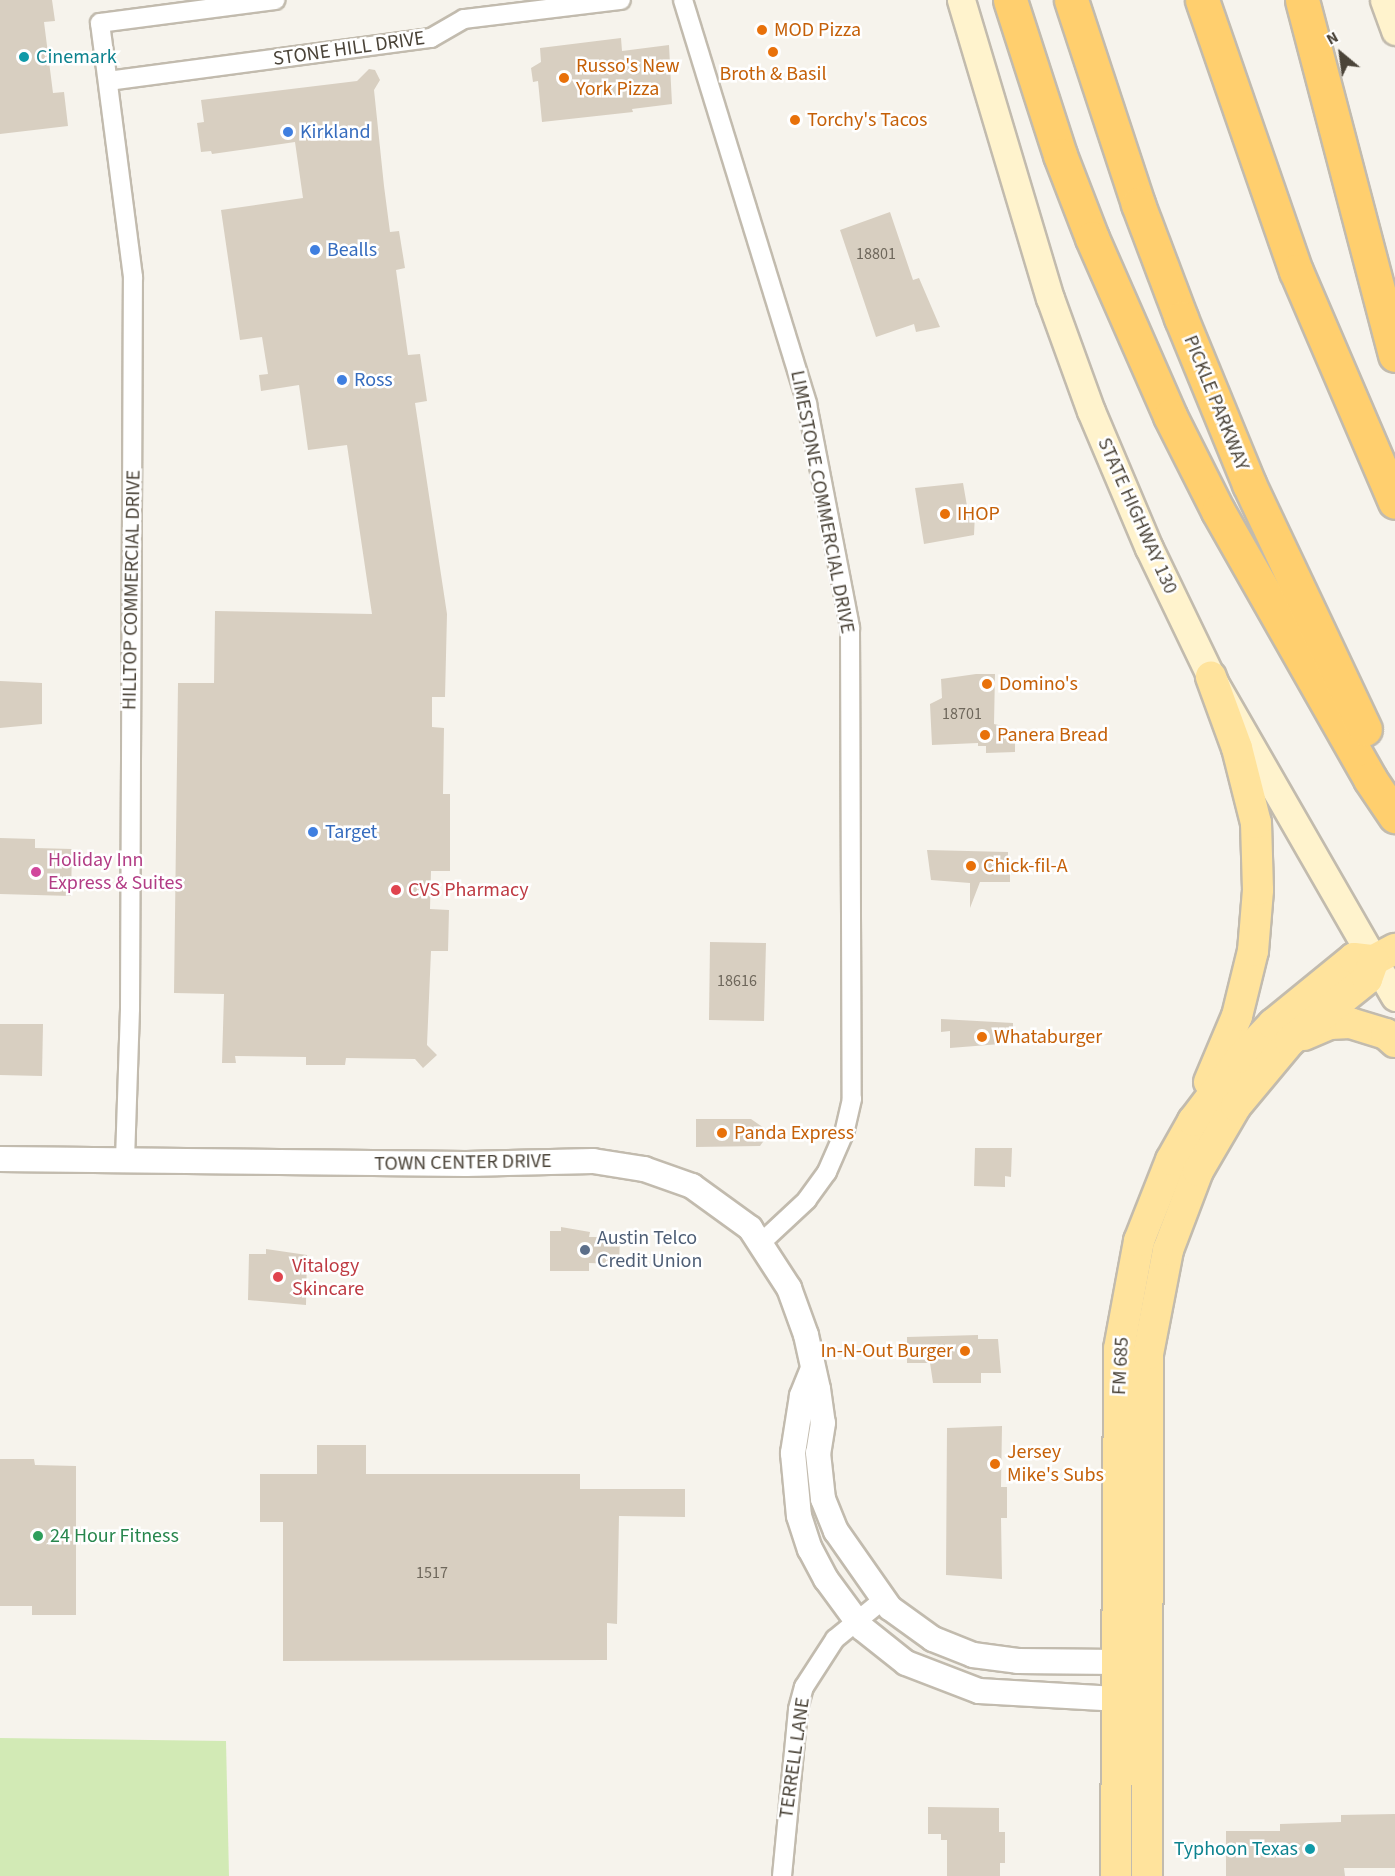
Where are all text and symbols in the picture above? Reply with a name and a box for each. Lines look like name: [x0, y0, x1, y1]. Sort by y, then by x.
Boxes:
place label: MOD Pizza: [774, 18, 861, 42]
marker: MOD Pizza: [755, 23, 769, 37]
north arrow: [1311, 24, 1371, 84]
street label: STONE HILL DRIVE: [272, 26, 426, 72]
text: N: [1322, 26, 1342, 50]
place label: Cinemark: [36, 45, 117, 69]
marker: Broth & Basil: [766, 45, 780, 59]
marker: Cinemark: [17, 50, 31, 64]
place label: Russo's New York Pizza: [576, 54, 680, 101]
place label: Broth & Basil: [719, 62, 827, 86]
marker: Russo's New York Pizza: [557, 71, 571, 85]
place label: Torchy's Tacos: [807, 108, 927, 132]
marker: Torchy's Tacos: [788, 113, 802, 127]
place label: Kirkland: [300, 120, 371, 144]
marker: Kirkland: [281, 125, 295, 139]
place label: Bealls: [327, 238, 377, 262]
marker: Bealls: [308, 243, 322, 257]
house number: 18801: [856, 244, 896, 264]
street label: PICKLE PARKWAY: [1178, 332, 1254, 474]
place label: Ross: [354, 368, 393, 392]
street label: LIMESTONE COMMERCIAL DRIVE: [785, 368, 859, 636]
marker: Ross: [335, 373, 349, 387]
street label: STATE HIGHWAY 130: [1092, 434, 1182, 598]
street label: HILLTOP COMMERCIAL DRIVE: [118, 470, 146, 710]
place label: IHOP: [957, 502, 1000, 526]
marker: IHOP: [938, 507, 952, 521]
place label: Domino's: [999, 672, 1078, 696]
marker: Domino's: [980, 677, 994, 691]
house number: 18701: [942, 704, 982, 724]
place label: Panera Bread: [997, 723, 1108, 747]
marker: Panera Bread: [978, 728, 992, 742]
place label: Target: [325, 820, 377, 844]
marker: Target: [306, 825, 320, 839]
place label: Holiday Inn Express & Suites: [48, 849, 183, 896]
place label: Chick-fil-A: [983, 854, 1068, 878]
marker: Chick-fil-A: [964, 859, 978, 873]
marker: Holiday Inn Express & Suites: [29, 865, 43, 879]
place label: CVS Pharmacy: [408, 878, 529, 902]
marker: CVS Pharmacy: [389, 883, 403, 897]
house number: 18616: [717, 971, 757, 991]
place label: Whataburger: [994, 1025, 1102, 1049]
marker: Whataburger: [975, 1030, 989, 1044]
place label: Panda Express: [734, 1121, 854, 1145]
marker: Panda Express: [715, 1126, 729, 1140]
street label: TOWN CENTER DRIVE: [374, 1149, 552, 1177]
place label: Austin Telco Credit Union: [597, 1226, 702, 1273]
marker: Austin Telco Credit Union: [578, 1243, 592, 1257]
place label: Vitalogy Skincare: [292, 1254, 364, 1301]
marker: Vitalogy Skincare: [269, 1268, 287, 1286]
street label: FM 685: [1107, 1336, 1135, 1396]
place label: In-N-Out Burger: [820, 1339, 953, 1363]
marker: In-N-Out Burger: [958, 1344, 972, 1358]
place label: Jersey Mike's Subs: [1007, 1440, 1104, 1487]
marker: Jersey Mike's Subs: [988, 1457, 1002, 1471]
place label: 24 Hour Fitness: [50, 1524, 179, 1548]
marker: 24 Hour Fitness: [31, 1529, 45, 1543]
house number: 1517: [416, 1563, 448, 1583]
street label: TERRELL LANE: [775, 1696, 815, 1820]
place label: Typhoon Texas: [1174, 1837, 1298, 1861]
marker: Typhoon Texas: [1303, 1842, 1317, 1856]

